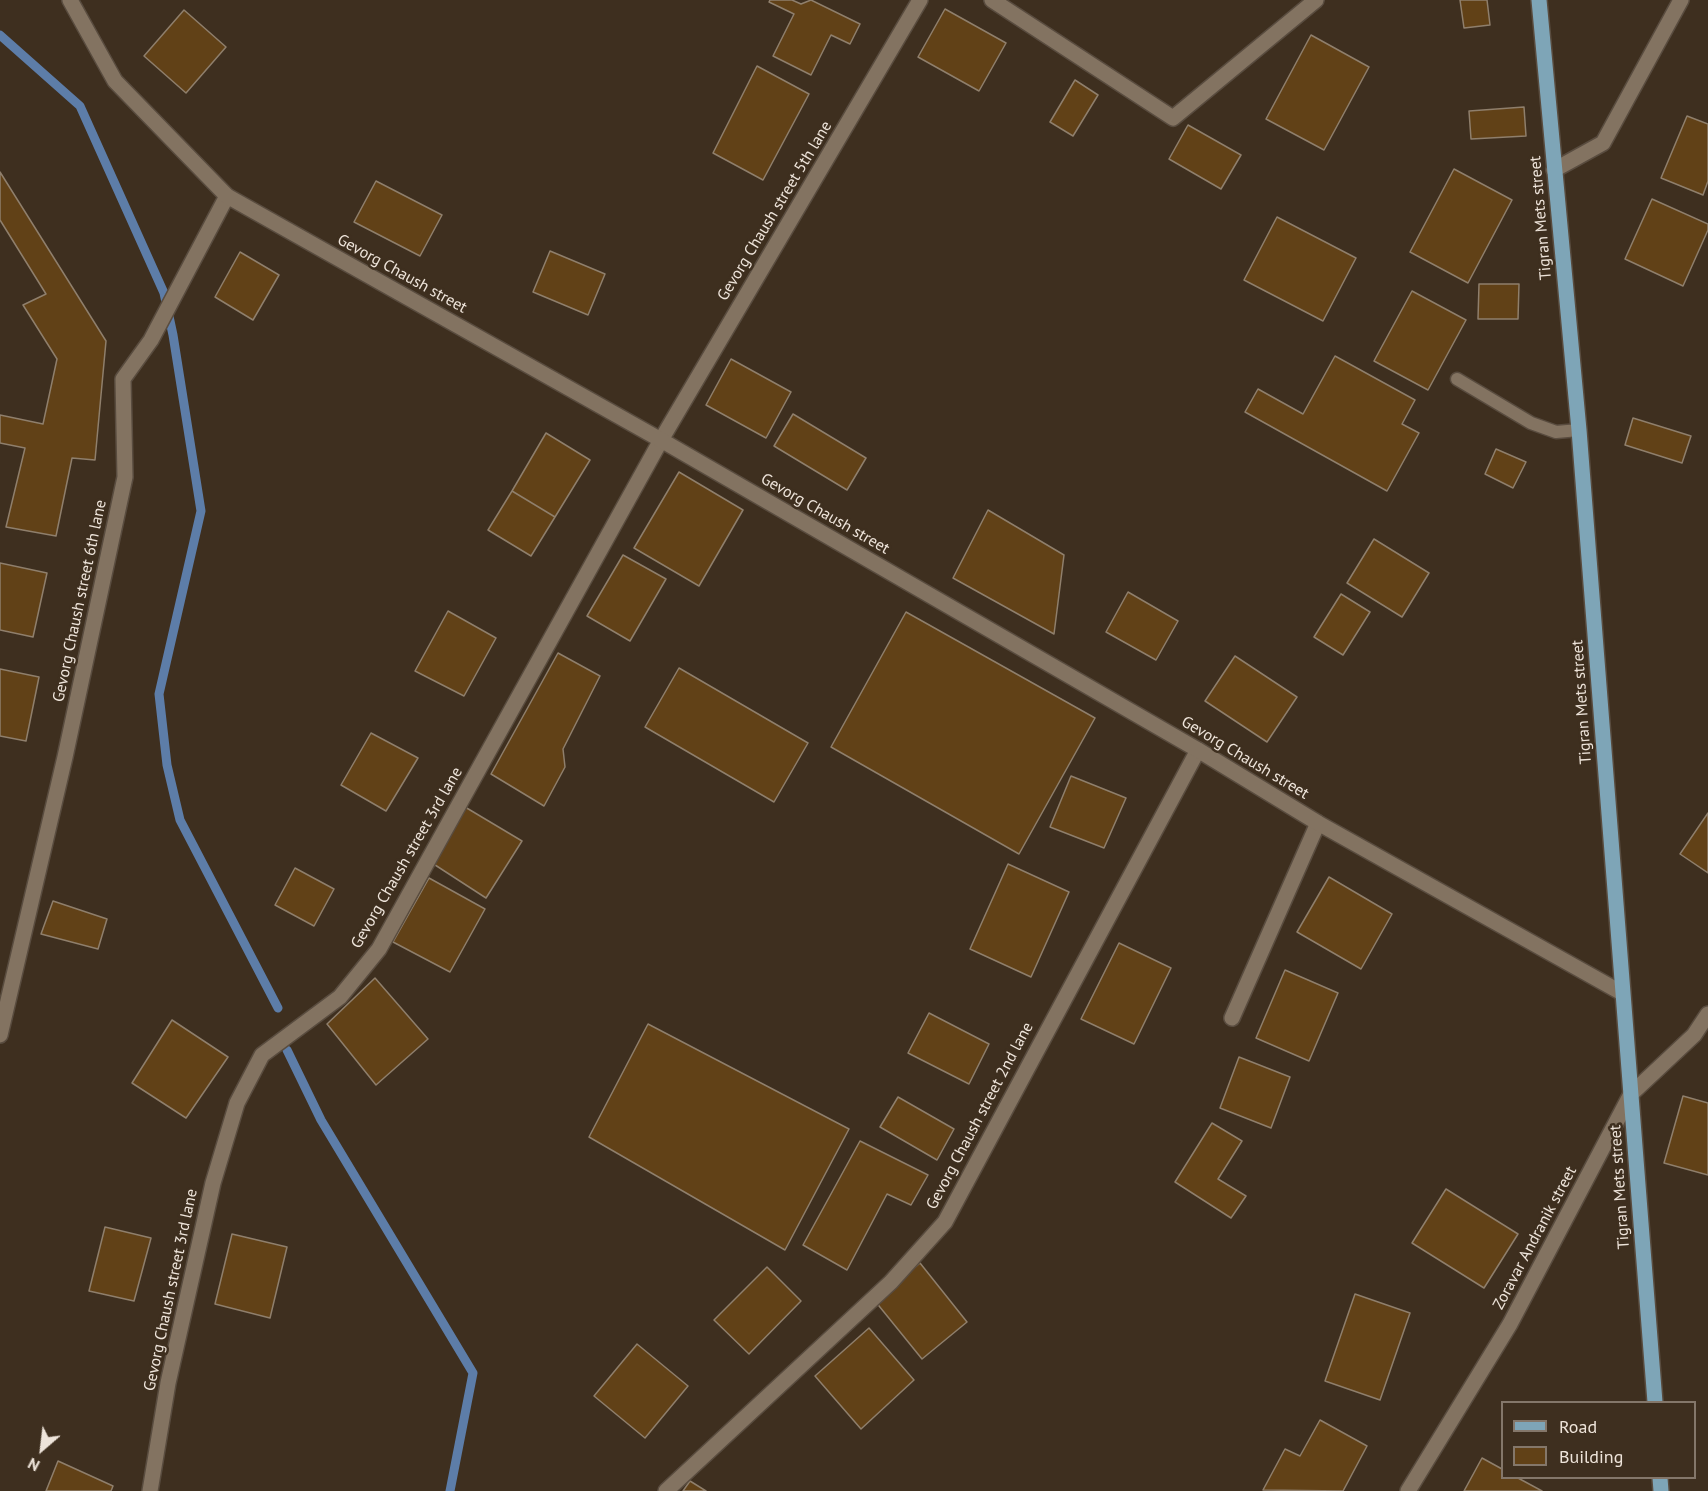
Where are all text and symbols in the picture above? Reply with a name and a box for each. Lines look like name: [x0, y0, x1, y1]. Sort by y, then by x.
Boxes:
street label: Gevorg Chaush street 5th lane: [714, 118, 836, 304]
street label: Tigran Mets street: [1526, 155, 1556, 281]
street label: Gevorg Chaush street: [334, 230, 470, 318]
street label: Gevorg Chaush street: [757, 469, 893, 559]
street label: Gevorg Chaush street 6th lane: [49, 498, 111, 704]
street label: Tigran Mets street: [1568, 639, 1596, 765]
street label: Gevorg Chaush street: [1178, 712, 1312, 804]
street label: Gevorg Chaush street 3rd lane: [347, 764, 467, 952]
street label: Gevorg Chaush street 2nd lane: [922, 1019, 1038, 1213]
street label: Tigran Mets street: [1606, 1124, 1634, 1250]
street label: Zoravar Andranik street: [1489, 1163, 1581, 1313]
street label: Gevorg Chaush street 3rd lane: [140, 1187, 202, 1393]
legend: [1501, 1401, 1696, 1479]
text: Road: [1559, 1415, 1597, 1438]
north arrow: [12, 1419, 72, 1479]
text: Building: [1559, 1445, 1623, 1468]
text: N: [24, 1454, 43, 1476]

